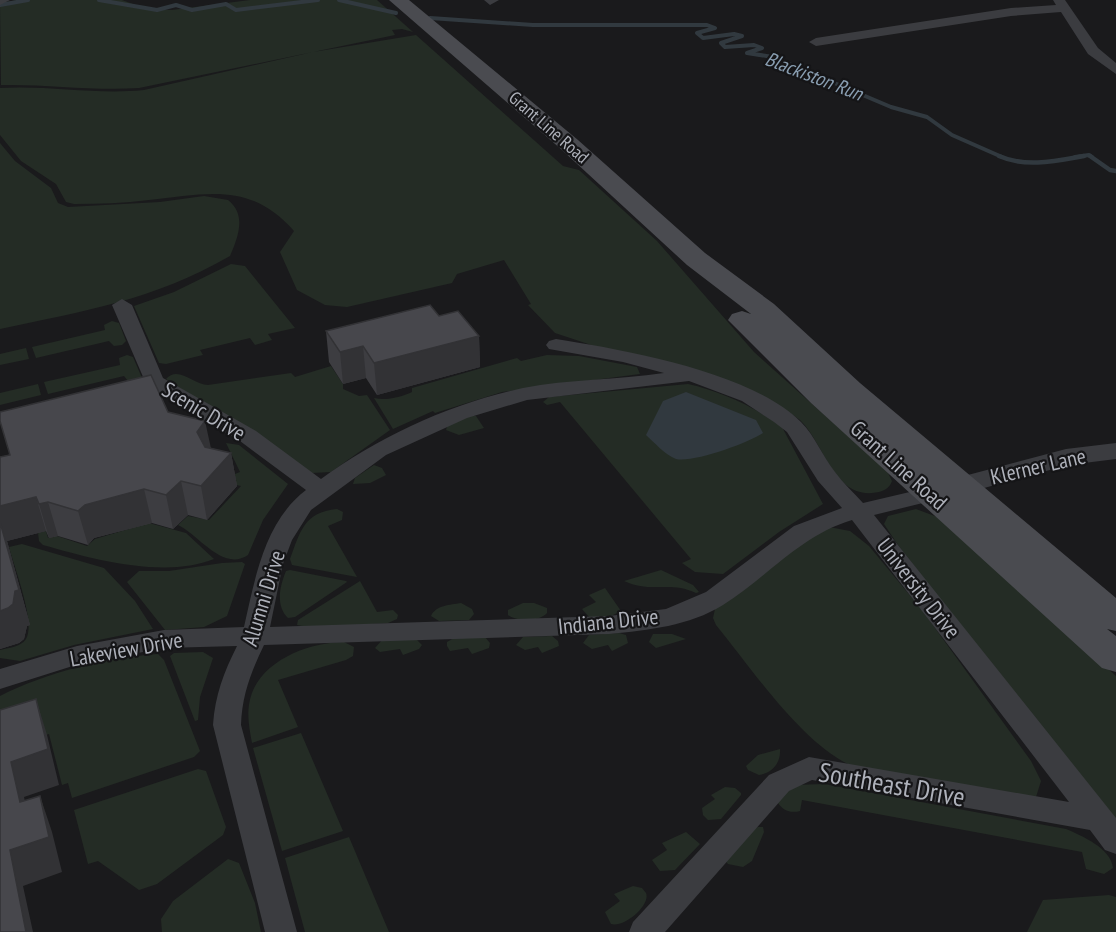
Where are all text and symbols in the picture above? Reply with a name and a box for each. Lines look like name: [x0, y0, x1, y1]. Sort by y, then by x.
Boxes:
water label: Blackiston Run: [762, 46, 867, 107]
street label: Grant Line Road: [504, 86, 594, 168]
street label: Scenic Drive: [157, 375, 251, 447]
street label: Grant Line Road: [845, 414, 953, 516]
street label: Klerner Lane: [988, 441, 1088, 491]
street label: University Drive: [871, 532, 967, 644]
street label: Alumni Drive: [235, 547, 291, 649]
street label: Indiana Drive: [556, 602, 660, 640]
street label: Lakeview Drive: [67, 625, 185, 673]
street label: Southeast Drive: [816, 754, 968, 814]

